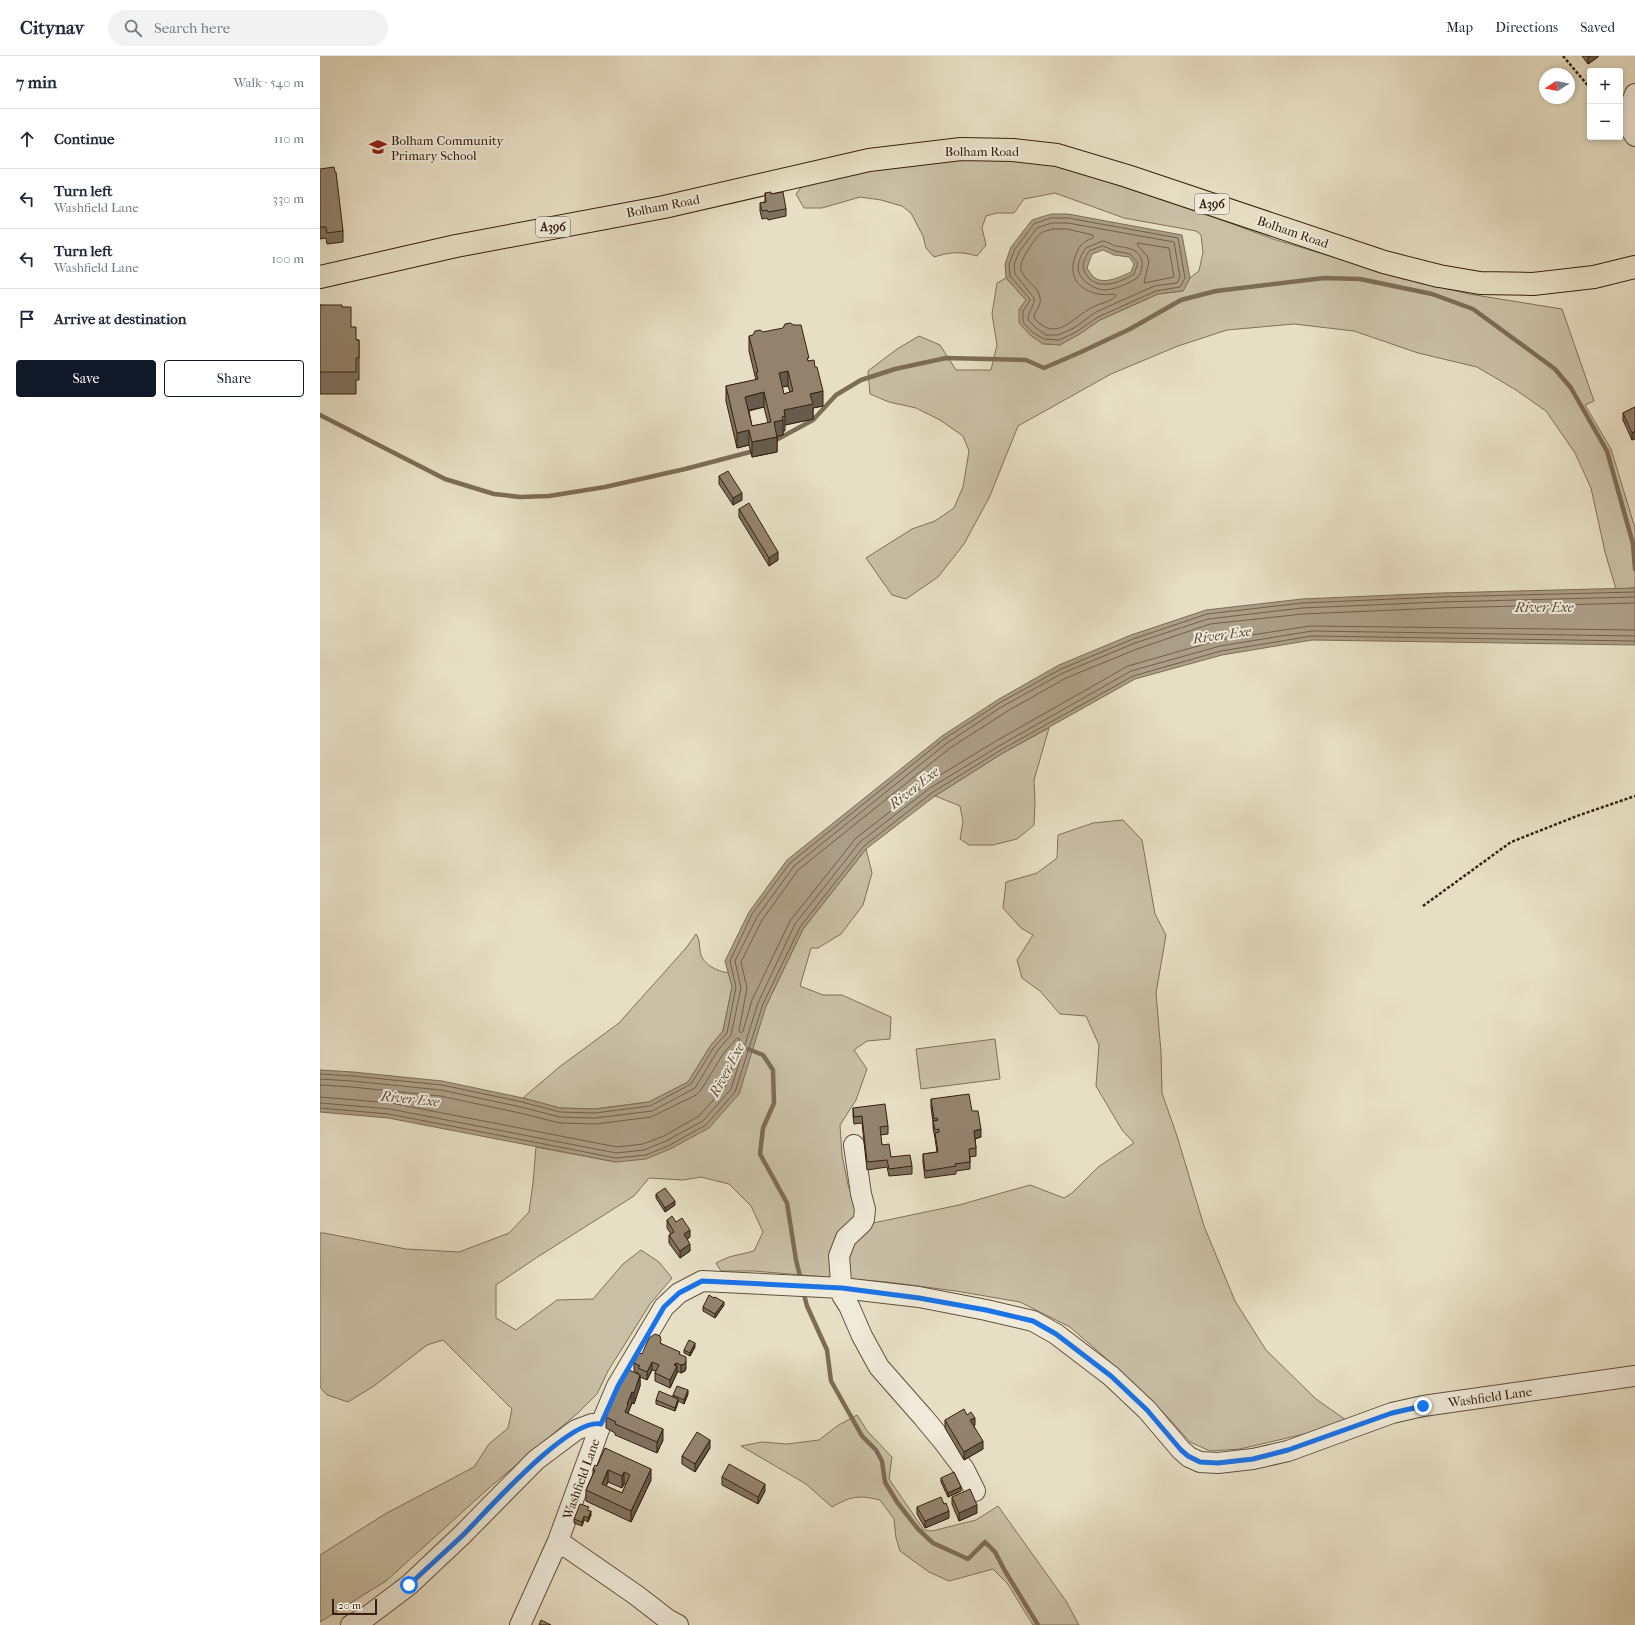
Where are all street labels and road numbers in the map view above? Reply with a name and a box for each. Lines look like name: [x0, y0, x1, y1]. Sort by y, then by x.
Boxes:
street label: Bolham Road: [945, 144, 1020, 159]
street label: Bolham Road: [625, 191, 702, 220]
road number: A396: [1195, 194, 1229, 214]
street label: Bolham Road: [1255, 213, 1331, 252]
road number: A396: [536, 217, 570, 237]
street label: Washfield Lane: [1446, 1384, 1534, 1410]
street label: Washfield Lane: [559, 1436, 603, 1522]

